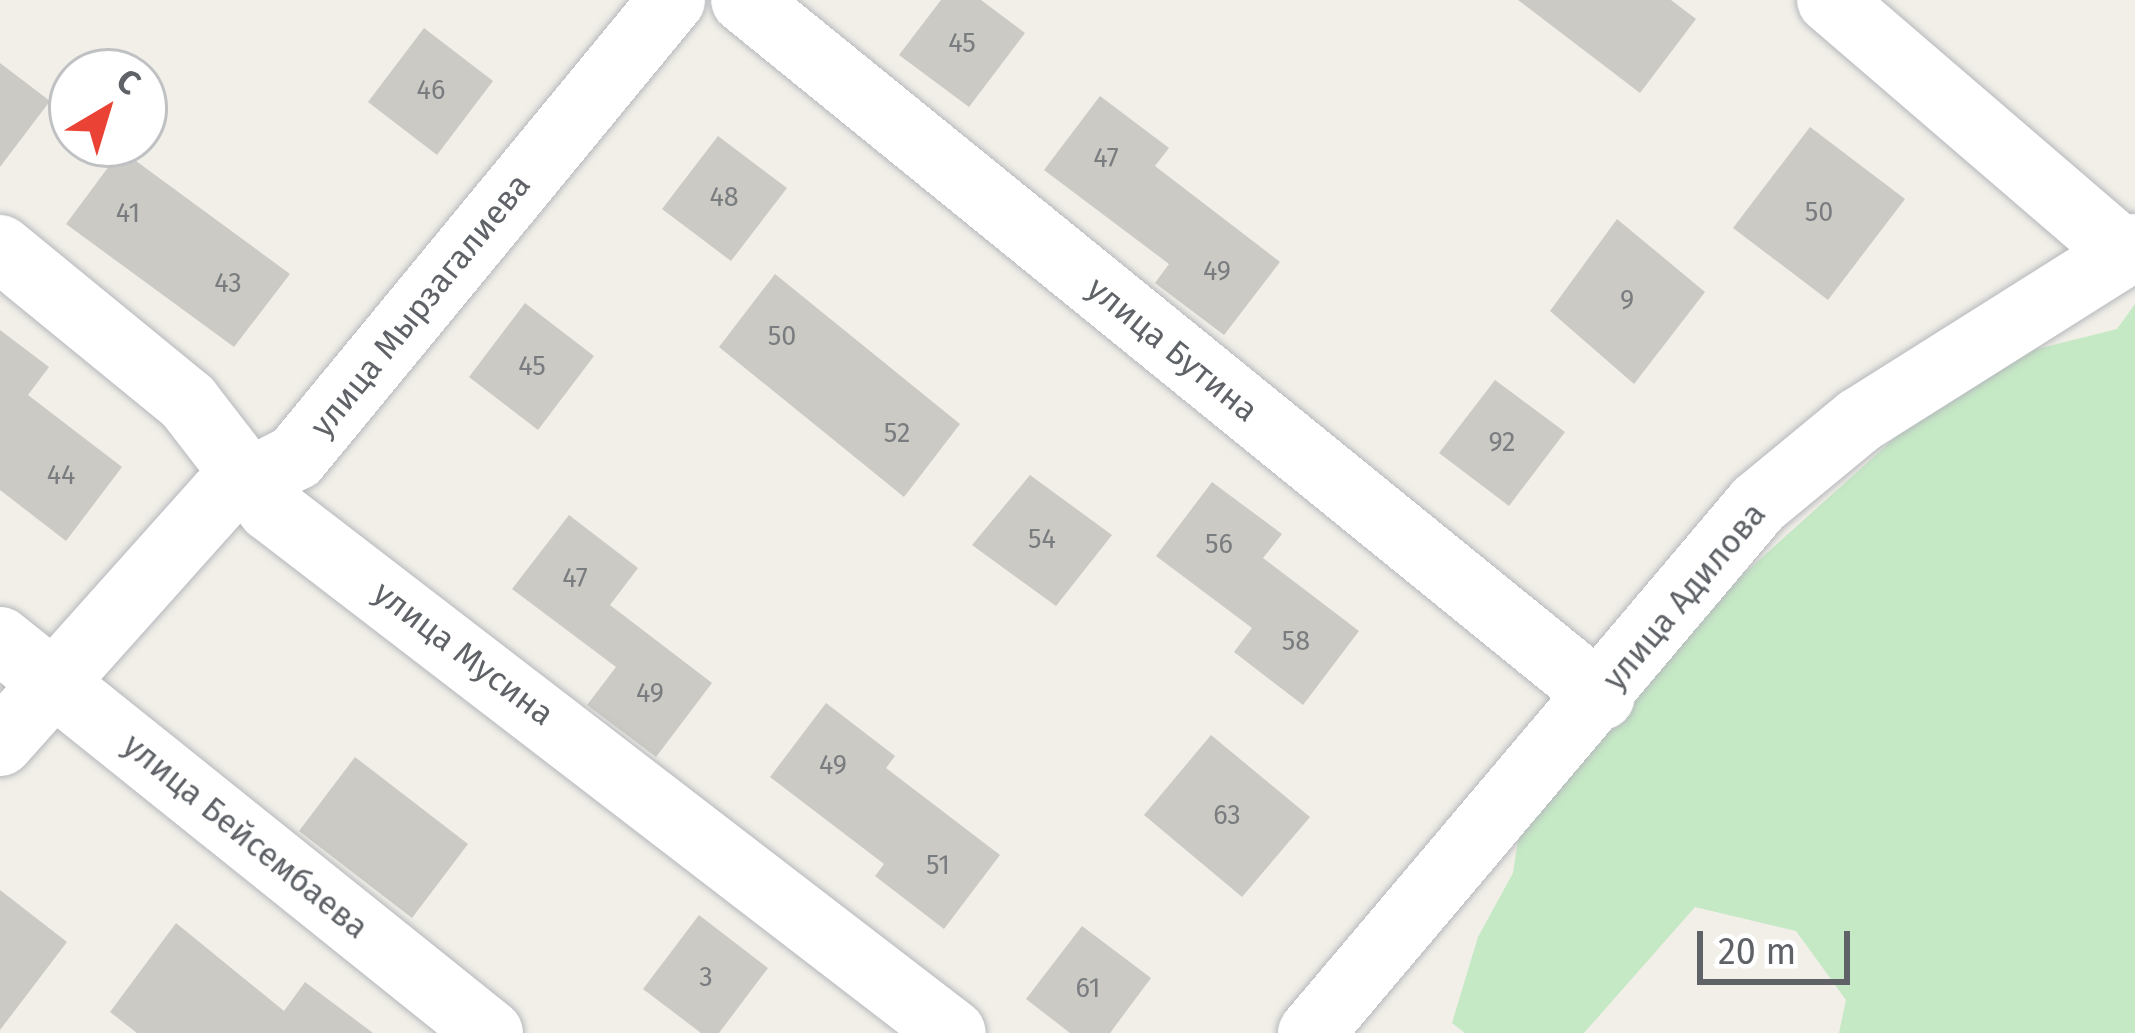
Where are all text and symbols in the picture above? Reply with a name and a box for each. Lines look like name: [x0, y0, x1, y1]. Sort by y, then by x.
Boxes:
house number: 45: [948, 28, 976, 60]
north arrow: [48, 48, 168, 168]
text: С: [109, 60, 148, 104]
house number: 46: [417, 75, 445, 107]
house number: 47: [1093, 143, 1119, 175]
street label: улица Мырзагалиева: [303, 166, 539, 446]
house number: 48: [709, 182, 739, 214]
house number: 50: [1805, 197, 1833, 229]
house number: 41: [116, 198, 140, 230]
house number: 49: [1203, 256, 1231, 288]
house number: 43: [214, 268, 242, 300]
street label: улица Бутина: [1079, 269, 1265, 431]
house number: 9: [1620, 285, 1634, 317]
house number: 50: [768, 321, 796, 353]
house number: 45: [518, 351, 546, 383]
house number: 52: [884, 418, 910, 450]
house number: 92: [1489, 427, 1515, 459]
house number: 44: [47, 460, 75, 492]
street label: улица Адилова: [1595, 495, 1775, 699]
house number: 54: [1028, 524, 1056, 556]
house number: 56: [1205, 529, 1233, 561]
house number: 47: [562, 563, 588, 595]
street label: улица Мусина: [365, 573, 561, 735]
house number: 58: [1282, 626, 1310, 658]
house number: 49: [636, 678, 664, 710]
street label: улица Бейсембаева: [115, 726, 375, 948]
house number: 49: [819, 750, 847, 782]
house number: 63: [1213, 800, 1241, 832]
house number: 51: [926, 850, 950, 882]
scale bar: [1703, 907, 1856, 981]
text: 20 m: [1718, 930, 1796, 974]
house number: 3: [699, 962, 713, 994]
house number: 61: [1076, 973, 1100, 1005]

